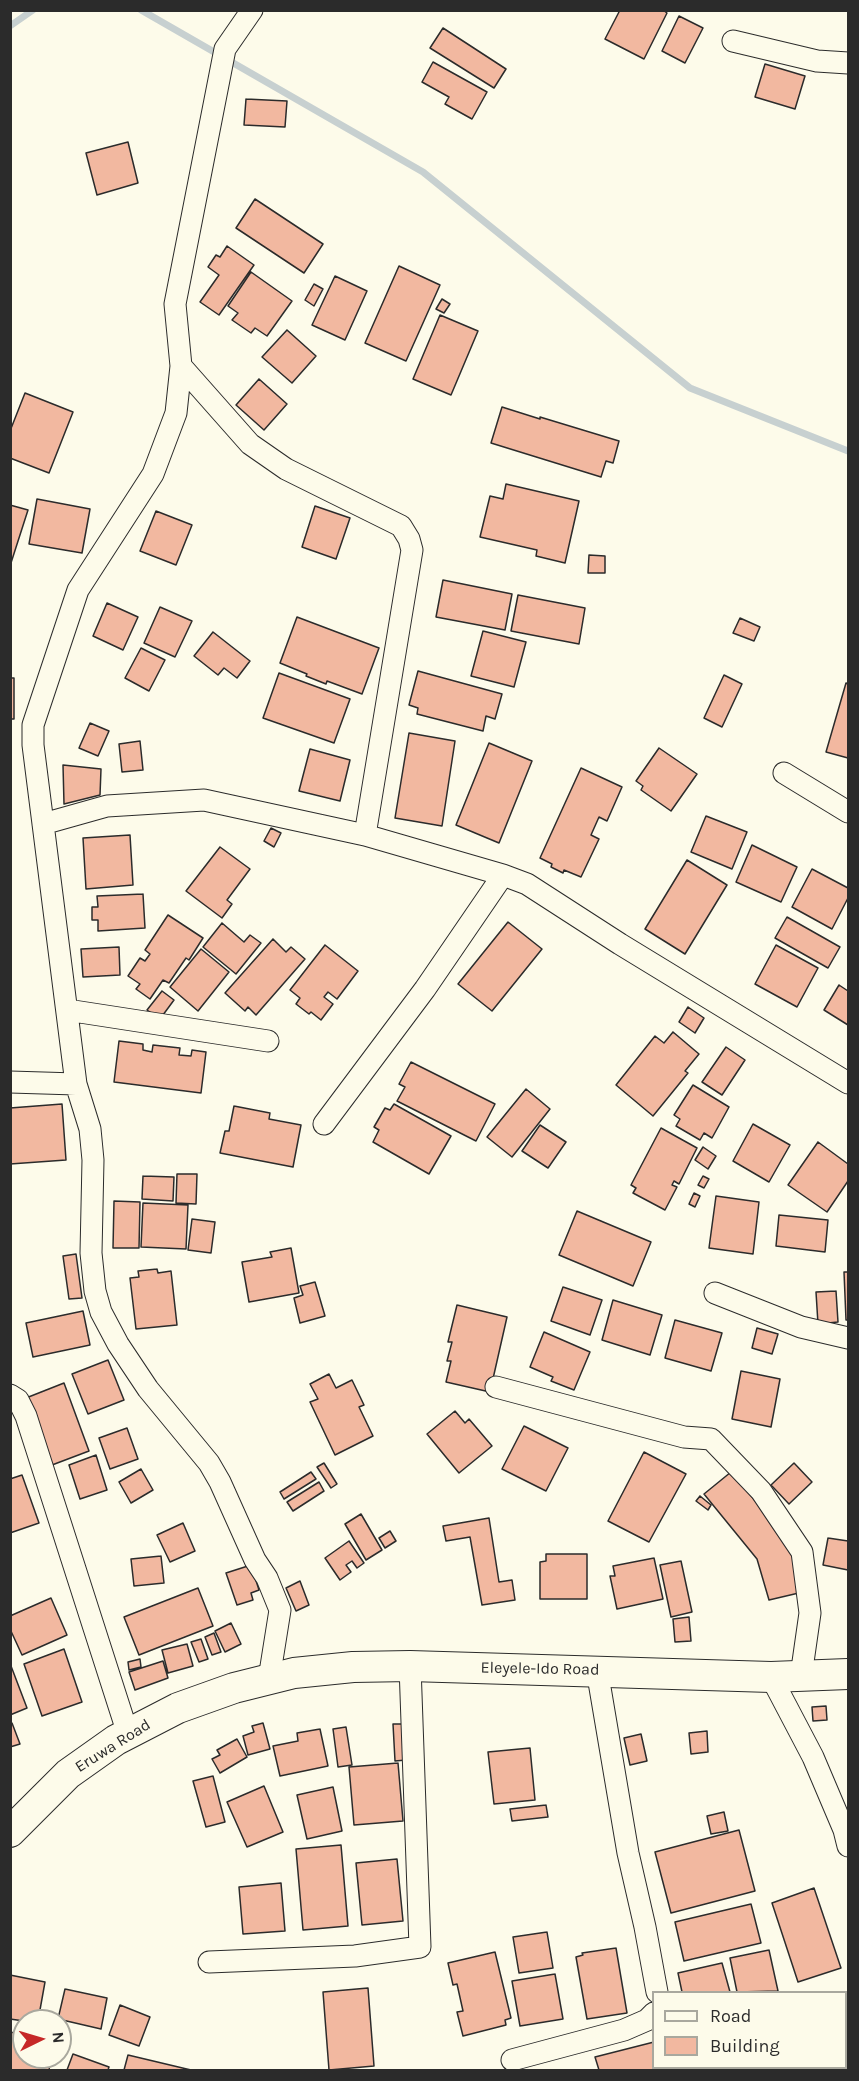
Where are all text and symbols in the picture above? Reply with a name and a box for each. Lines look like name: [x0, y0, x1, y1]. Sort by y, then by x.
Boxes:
street label: Eleyele-Ido Road: [480, 1658, 600, 1680]
street label: Eruwa Road: [72, 1715, 154, 1777]
legend: [652, 1991, 847, 2069]
text: Road: [710, 2005, 751, 2027]
north arrow: [12, 2009, 72, 2069]
text: N: [48, 2031, 68, 2044]
text: Building: [710, 2035, 780, 2057]

